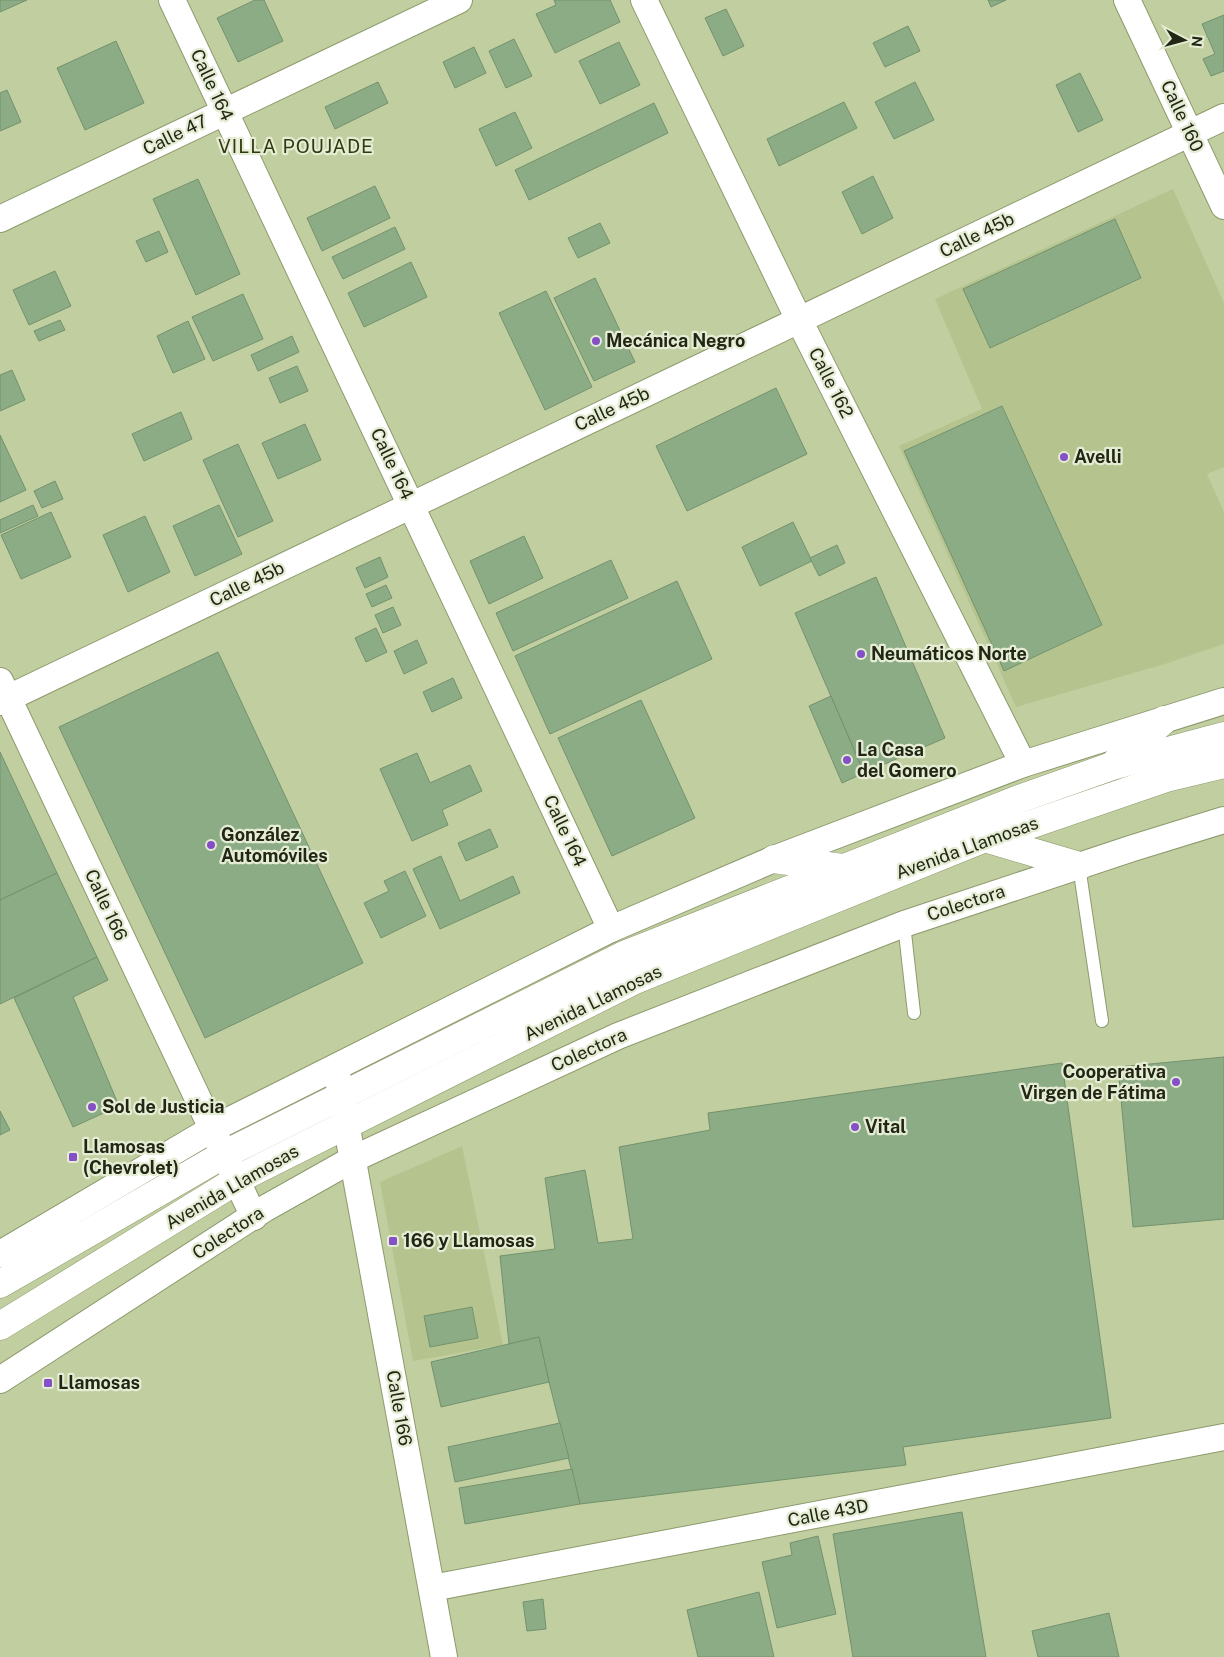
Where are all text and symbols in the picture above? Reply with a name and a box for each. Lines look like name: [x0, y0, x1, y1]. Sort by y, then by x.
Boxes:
north arrow: [1159, 15, 1209, 65]
text: N: [1188, 35, 1205, 48]
street label: Calle 164: [187, 46, 238, 124]
street label: Calle 160: [1157, 77, 1208, 155]
street label: Calle 47: [139, 110, 210, 159]
district label: VILLA POUJADE: [218, 135, 374, 157]
street label: Calle 45b: [936, 208, 1017, 262]
place label: Mecánica Negro: [606, 330, 745, 351]
marker: Mecánica Negro: [590, 335, 602, 347]
street label: Calle 162: [805, 344, 858, 421]
street label: Calle 45b: [571, 382, 653, 435]
street label: Calle 164: [367, 425, 418, 503]
place label: Avelli: [1074, 446, 1122, 467]
marker: Avelli: [1058, 451, 1070, 463]
street label: Calle 45b: [206, 557, 287, 611]
place label: Neumáticos Norte: [871, 643, 1027, 664]
marker: Neumáticos Norte: [855, 648, 867, 660]
place label: La Casa del Gomero: [857, 739, 957, 781]
marker: La Casa del Gomero: [841, 754, 853, 766]
street label: Calle 164: [540, 792, 591, 870]
street label: Avenida Llamosas: [893, 812, 1041, 883]
place label: González Automóviles: [221, 824, 328, 866]
marker: González Automóviles: [205, 839, 217, 851]
street label: Calle 166: [81, 866, 132, 944]
street label: Colectora: [924, 880, 1007, 925]
street label: Avenida Llamosas: [521, 960, 665, 1045]
street label: Colectora: [548, 1024, 630, 1076]
place label: Cooperativa Virgen de Fátima: [1020, 1061, 1166, 1103]
marker: Cooperativa Virgen de Fátima: [1170, 1076, 1182, 1088]
place label: Sol de Justicia: [102, 1096, 224, 1117]
marker: Sol de Justicia: [86, 1101, 98, 1113]
place label: Vital: [865, 1116, 906, 1137]
marker: Vital: [849, 1121, 861, 1133]
place label: Llamosas (Chevrolet): [83, 1136, 179, 1178]
street label: Avenida Llamosas: [161, 1140, 302, 1233]
marker: Llamosas (Chevrolet): [67, 1151, 79, 1163]
street label: Colectora: [188, 1202, 267, 1263]
place label: 166 y Llamosas: [403, 1230, 535, 1251]
marker: 166 y Llamosas: [387, 1235, 399, 1247]
street label: Calle 166: [383, 1368, 416, 1447]
place label: Llamosas: [58, 1372, 140, 1393]
marker: Llamosas: [42, 1377, 54, 1389]
street label: Calle 43D: [786, 1494, 870, 1531]

